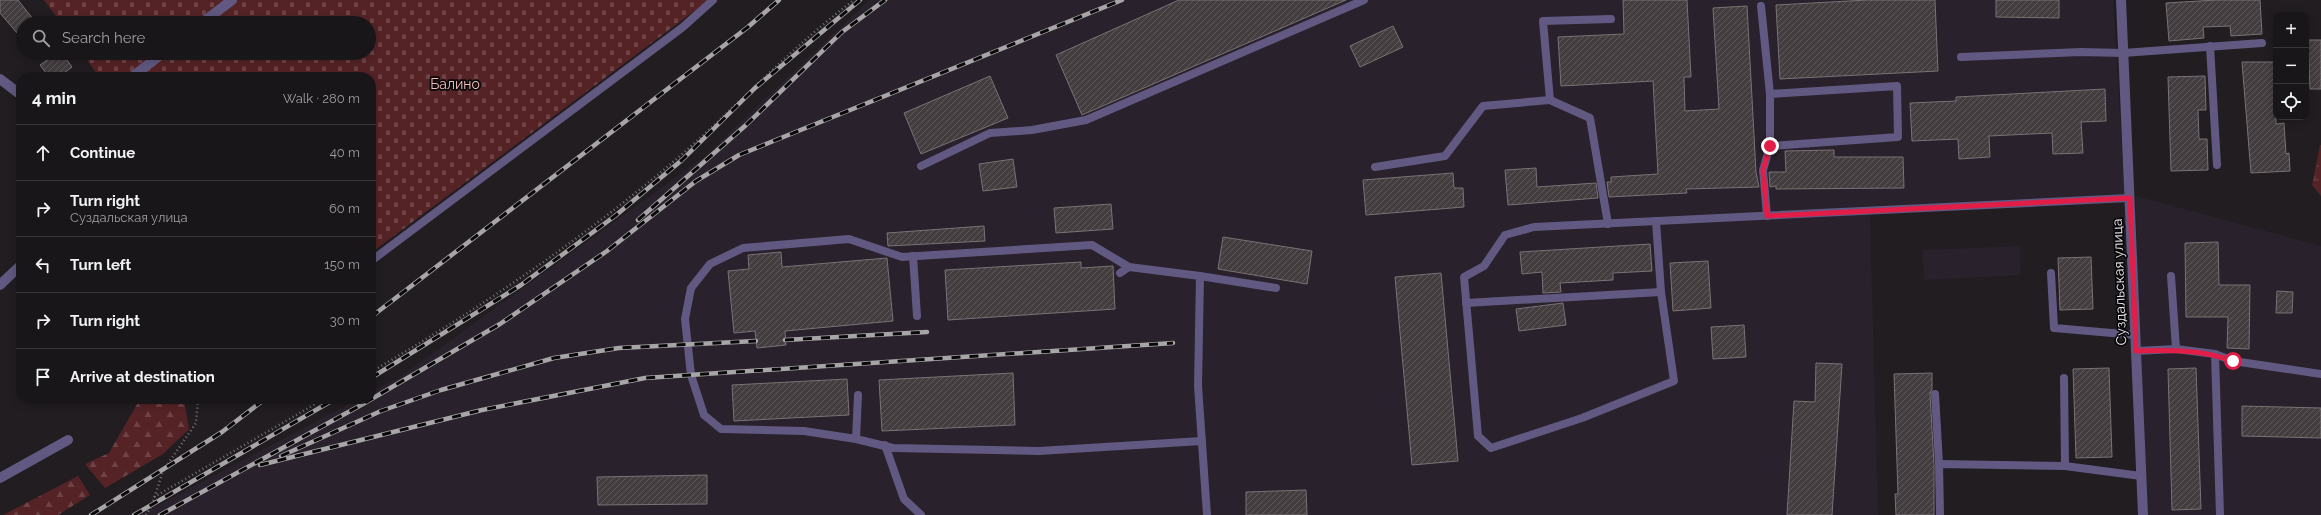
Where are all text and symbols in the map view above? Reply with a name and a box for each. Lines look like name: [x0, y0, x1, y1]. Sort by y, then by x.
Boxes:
map controls: [2273, 12, 2309, 120]
button: +: [2273, 12, 2309, 48]
search box: [16, 16, 376, 60]
icon: search: [30, 27, 52, 49]
text: Search here: [62, 29, 145, 47]
button: −: [2273, 48, 2309, 84]
park label: Балино: [430, 76, 480, 92]
button: locate: [2273, 84, 2309, 120]
text: 4 min: [32, 88, 76, 108]
text: Walk · 280 m: [283, 91, 360, 106]
route end: [1761, 137, 1779, 155]
icon: ahead: [32, 142, 54, 164]
text: Continue: [70, 144, 135, 162]
text: 40 m: [330, 145, 360, 160]
text: Turn right: [70, 192, 140, 210]
icon: right: [32, 198, 54, 220]
text: 60 m: [329, 201, 360, 216]
text: Суздальская улица: [70, 210, 188, 225]
street label: Суздальская улица: [2109, 218, 2129, 346]
icon: left: [32, 254, 54, 276]
text: Turn left: [70, 256, 131, 274]
text: 150 m: [324, 257, 360, 272]
icon: right: [32, 310, 54, 332]
text: Turn right: [70, 312, 140, 330]
text: 30 m: [330, 313, 360, 328]
route start: [2224, 352, 2242, 370]
icon: arrive: [32, 366, 54, 388]
text: Arrive at destination: [70, 368, 215, 386]

